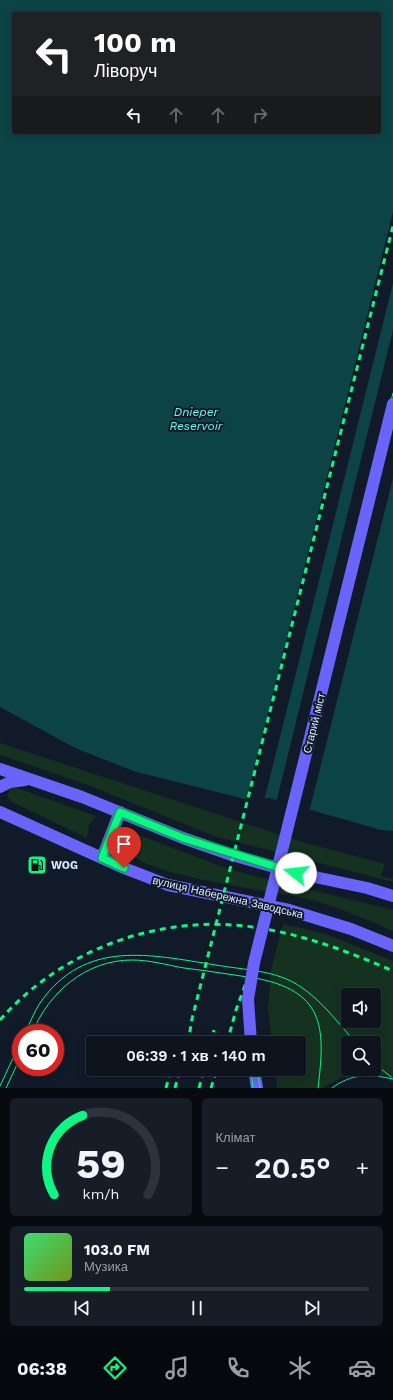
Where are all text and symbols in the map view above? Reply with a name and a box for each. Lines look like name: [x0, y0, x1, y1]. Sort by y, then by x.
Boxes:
text: 100 m: [94, 26, 177, 59]
icon: left: [28, 28, 80, 80]
text: Ліворуч: [94, 60, 157, 81]
icon: left: [123, 104, 145, 126]
icon: ahead: [165, 104, 187, 126]
icon: ahead: [207, 104, 229, 126]
icon: right: [249, 104, 271, 126]
water label: Dnieper Reservoir: [170, 405, 224, 433]
street label: Старий міст: [301, 692, 328, 755]
pin: [107, 827, 141, 868]
icon: arrive: [113, 833, 135, 855]
position arrow: [275, 852, 317, 894]
fuel station icon: WOG: [26, 854, 48, 876]
place label: WOG: [51, 859, 78, 872]
street label: вулиця Набережна Заводська: [151, 874, 305, 921]
map controls: [341, 988, 381, 1076]
button: sound: [341, 988, 381, 1028]
speed limit sign: 60: [12, 1024, 64, 1076]
button: search: [341, 1036, 381, 1076]
text: 06:39 · 1 хв · 140 m: [126, 1047, 266, 1065]
text: Клімат: [216, 1130, 255, 1145]
text: 59: [76, 1139, 126, 1188]
text: 20.5°: [254, 1150, 331, 1185]
text: −: [216, 1155, 229, 1180]
text: +: [356, 1155, 369, 1180]
text: km/h: [82, 1186, 119, 1202]
text: 103.0 FM: [84, 1241, 150, 1259]
text: Музика: [84, 1259, 128, 1274]
icon: previous: [71, 1297, 93, 1319]
icon: pause: [186, 1297, 208, 1319]
icon: next: [301, 1297, 323, 1319]
icon: directions: [101, 1354, 129, 1382]
icon: music: [163, 1354, 191, 1382]
icon: phone: [224, 1354, 252, 1382]
icon: climate: [286, 1354, 314, 1382]
icon: car: [348, 1354, 376, 1382]
text: 06:38: [17, 1358, 67, 1379]

